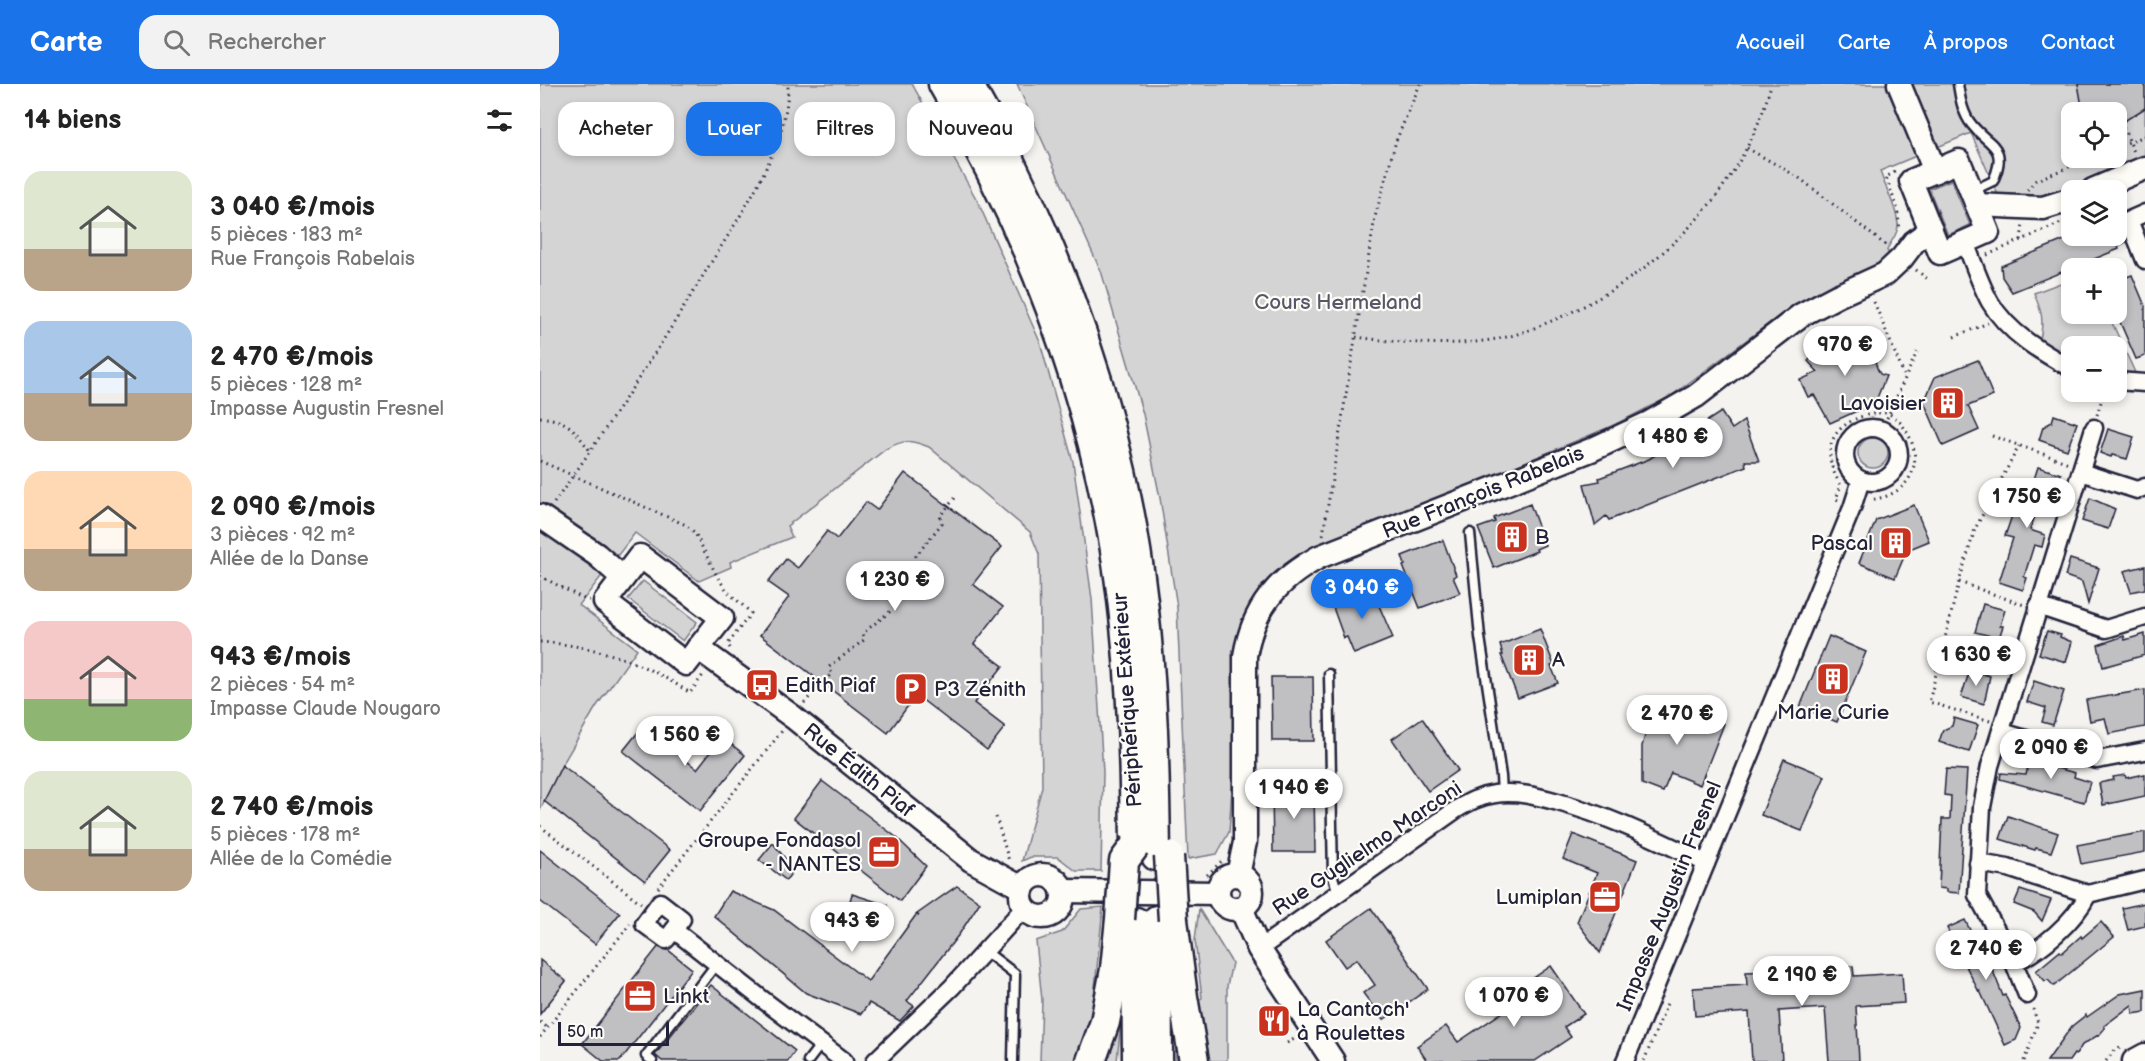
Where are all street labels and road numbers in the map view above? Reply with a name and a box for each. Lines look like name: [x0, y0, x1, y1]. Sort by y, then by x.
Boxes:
street label: Rue François Rabelais: [1379, 441, 1588, 544]
street label: Périphérique Extérieur: [1108, 592, 1147, 808]
street label: Rue Édith Piaf: [798, 718, 920, 823]
street label: Rue Guglielmo Marconi: [1268, 776, 1467, 921]
street label: Impasse Augustin Fresnel: [1612, 778, 1727, 1015]

